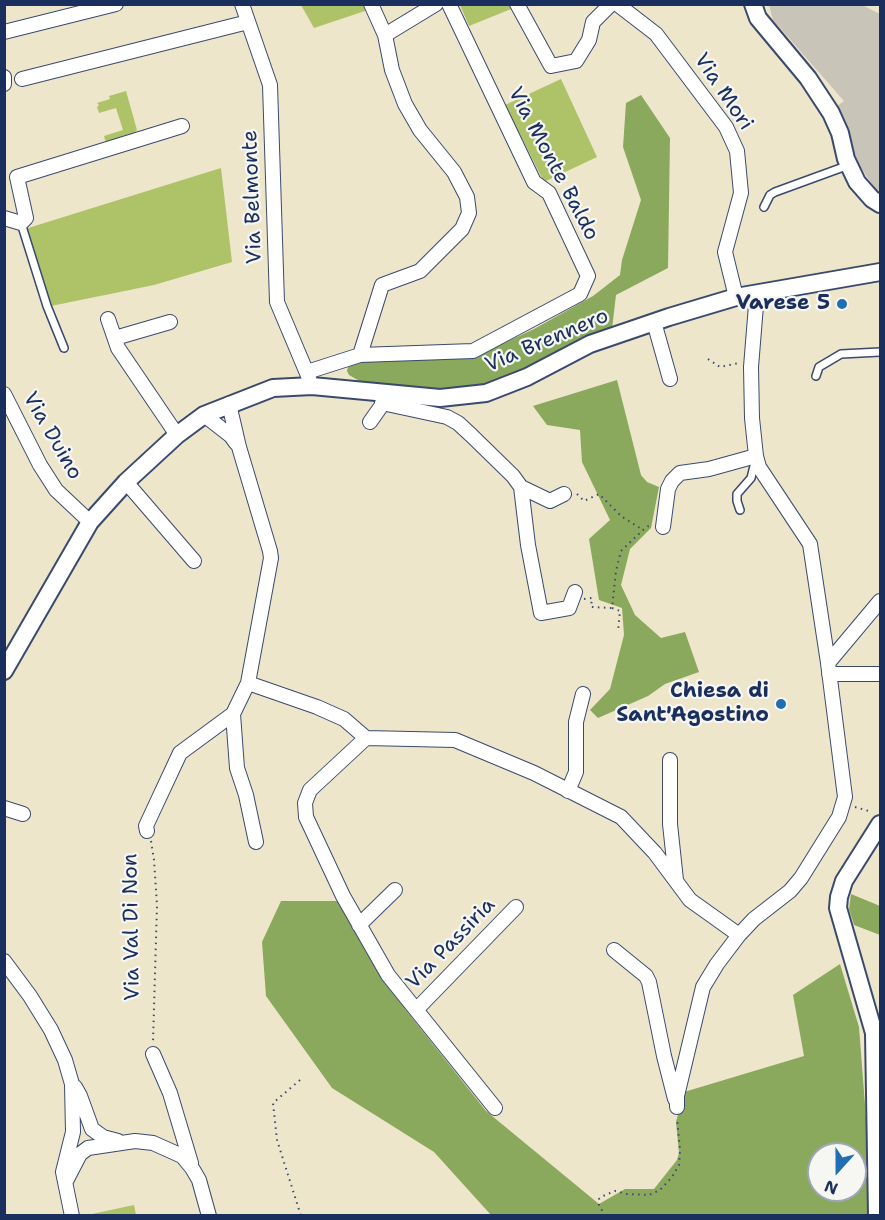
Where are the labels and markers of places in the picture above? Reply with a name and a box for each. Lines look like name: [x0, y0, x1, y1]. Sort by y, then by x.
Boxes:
place label: Varese 5: [736, 291, 830, 317]
marker: Varese 5: [835, 297, 849, 311]
place label: Chiesa di Sant'Agostino: [616, 679, 769, 729]
marker: Chiesa di Sant'Agostino: [774, 697, 788, 711]

